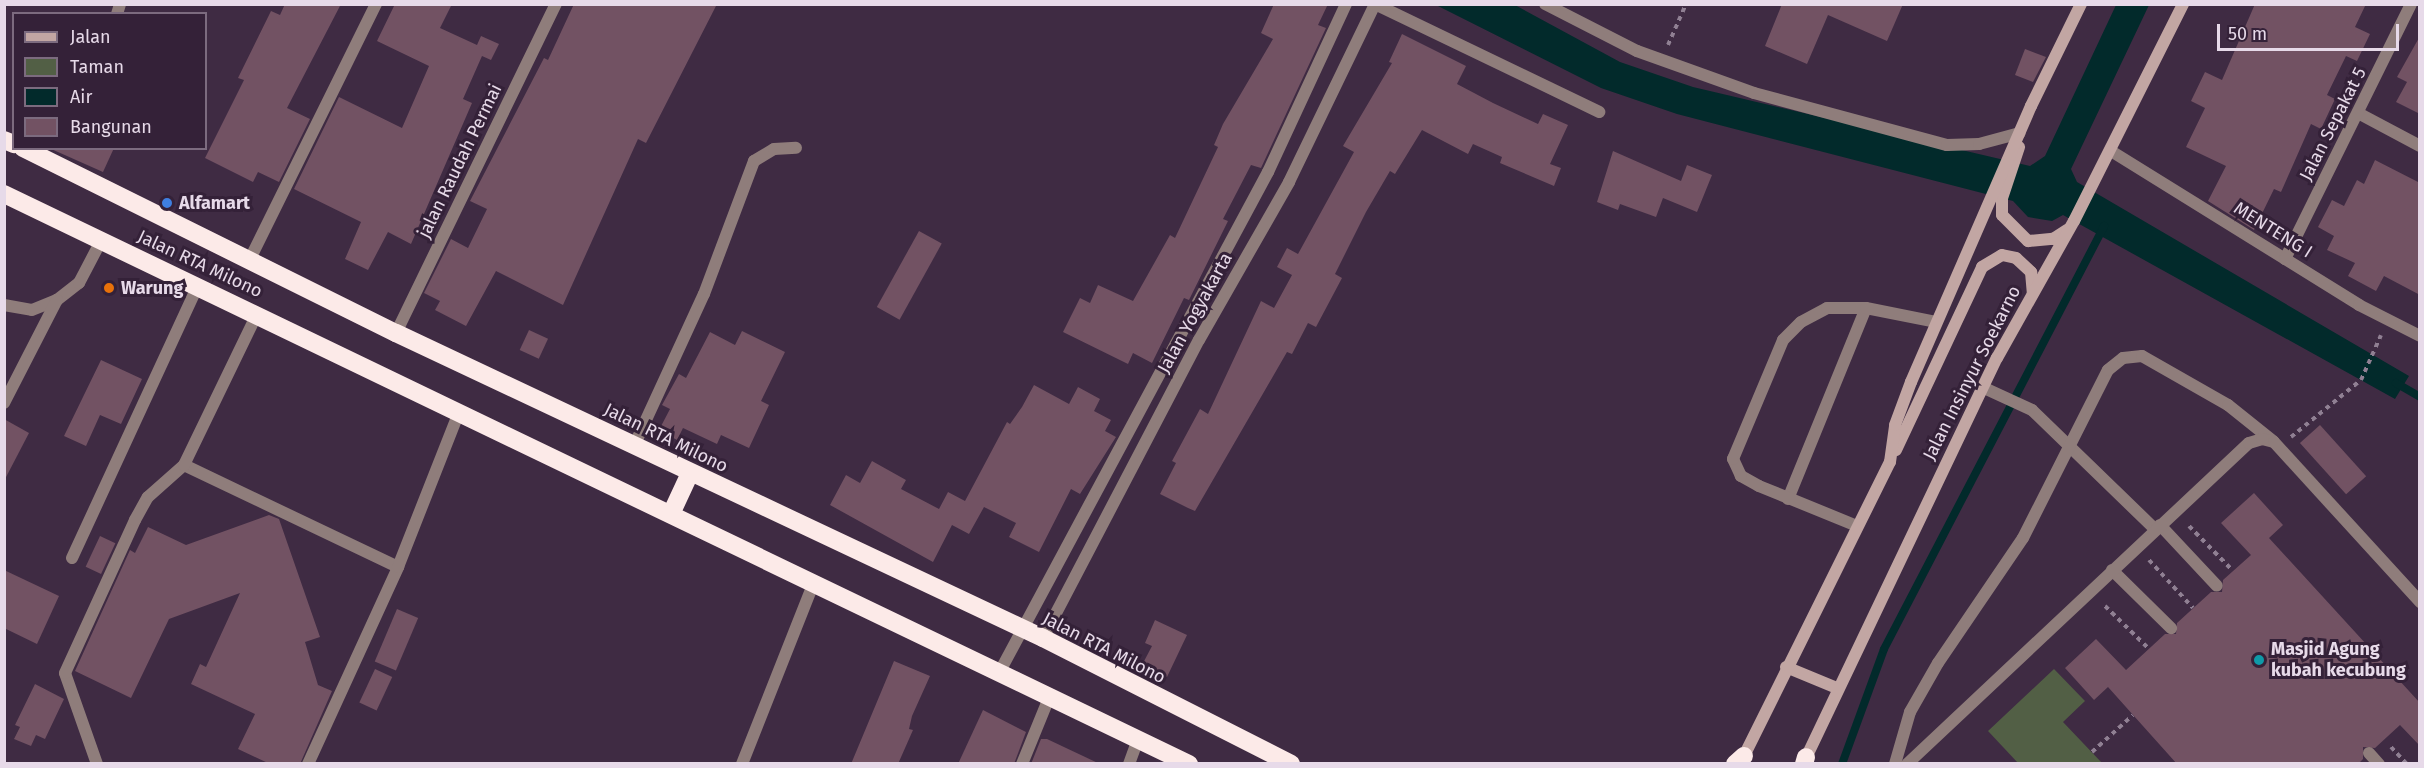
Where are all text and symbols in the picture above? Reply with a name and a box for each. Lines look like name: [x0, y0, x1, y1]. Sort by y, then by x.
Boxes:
legend: [12, 12, 207, 150]
scale bar: [2220, 12, 2402, 50]
text: 50 m: [2228, 23, 2267, 45]
text: Jalan: [70, 26, 111, 48]
text: Taman: [70, 56, 124, 78]
street label: Jalan Sepakat 5: [2295, 64, 2371, 184]
street label: jalan Raudah Permai: [413, 80, 507, 242]
text: Air: [70, 86, 92, 108]
text: Bangunan: [70, 116, 152, 138]
place label: Alfamart: [179, 192, 250, 214]
marker: Alfamart: [160, 196, 174, 210]
street label: MENTENG I: [2230, 197, 2316, 263]
street label: Jalan RTA Milono: [134, 226, 266, 302]
street label: Jalan Yogyakarta: [1153, 249, 1237, 377]
place label: Warung: [121, 277, 183, 299]
marker: Warung: [102, 281, 116, 295]
street label: Jalan Insinyur Soekarno: [1919, 282, 2025, 464]
street label: Jalan RTA Milono: [600, 399, 732, 477]
street label: Jalan RTA Milono: [1039, 608, 1169, 688]
place label: Masjid Agung kubah kecubung: [2271, 639, 2406, 682]
marker: Masjid Agung kubah kecubung: [2252, 653, 2266, 667]

